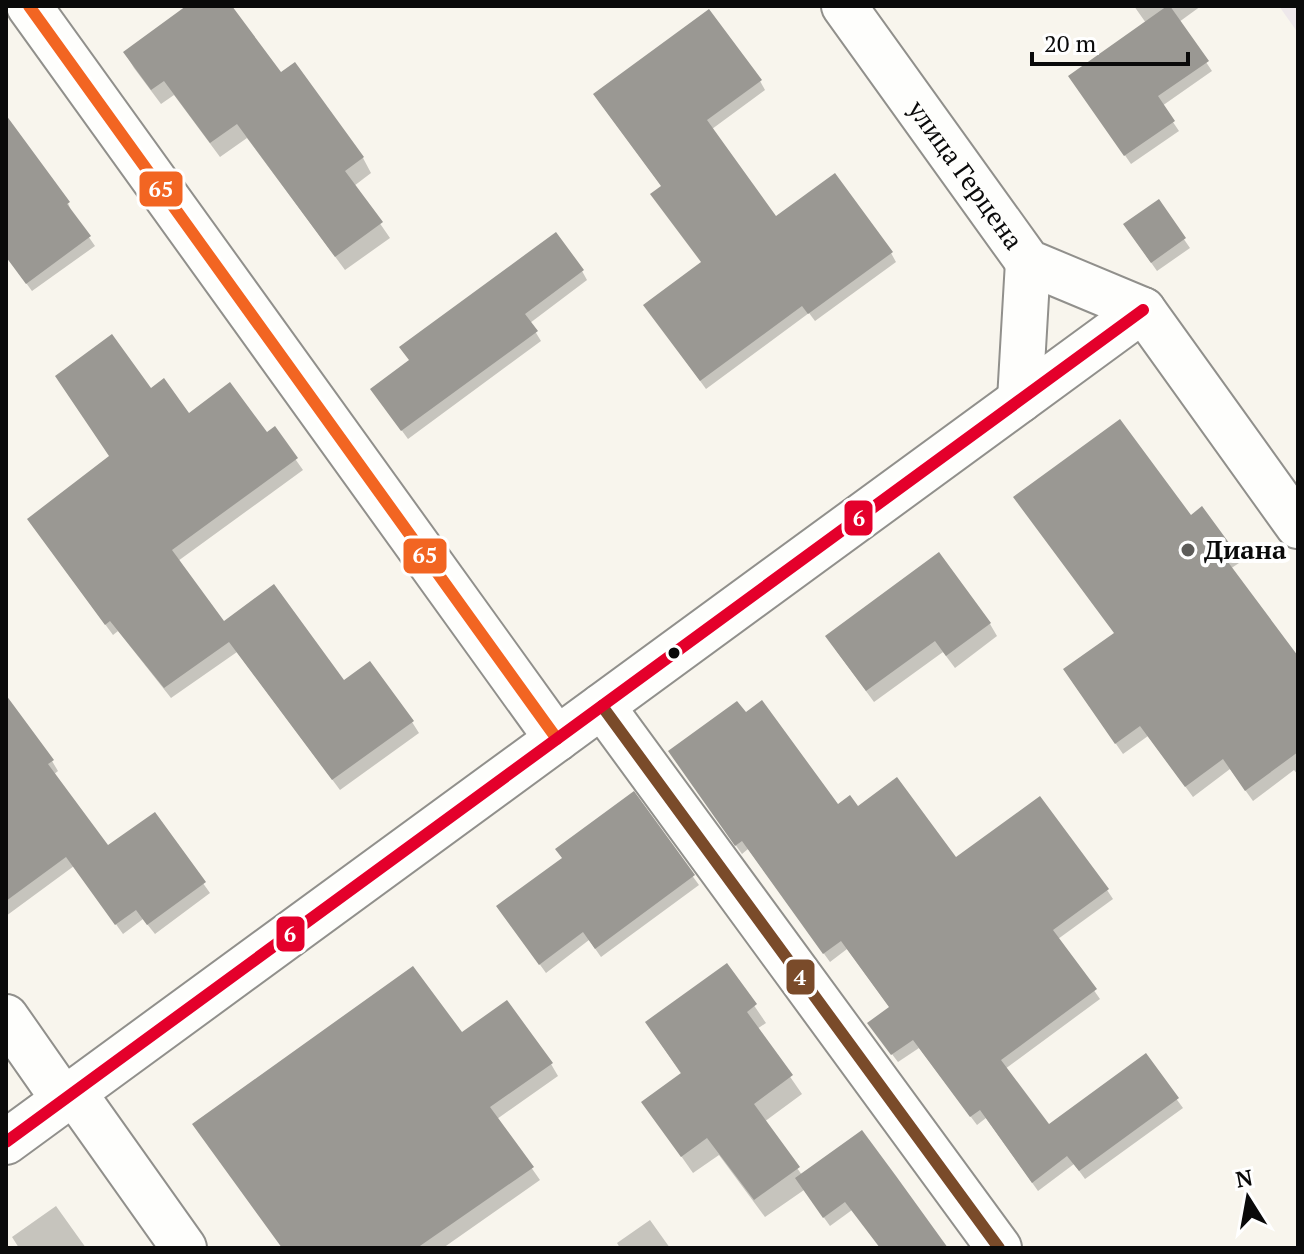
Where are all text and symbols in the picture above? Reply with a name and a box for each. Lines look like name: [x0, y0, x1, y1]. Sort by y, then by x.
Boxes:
scale bar: [1032, 16, 1188, 66]
text: 20 m: [1044, 27, 1096, 59]
street label: улица Герцена: [900, 92, 1031, 256]
line badge: 65: [138, 170, 184, 208]
text: 65: [149, 174, 173, 203]
line badge: 6: [843, 499, 874, 537]
text: 6: [853, 503, 865, 532]
place label: Диана: [1204, 532, 1287, 566]
line badge: 65: [402, 537, 448, 575]
text: 65: [413, 540, 437, 569]
marker: Диана: [1179, 541, 1197, 559]
unlabelled marker: [666, 645, 682, 661]
line badge: 6: [275, 915, 306, 953]
text: 6: [284, 919, 296, 948]
line badge: 4: [785, 958, 816, 996]
text: 4: [794, 962, 807, 991]
north arrow: [1208, 1158, 1288, 1238]
text: N: [1233, 1162, 1255, 1194]

